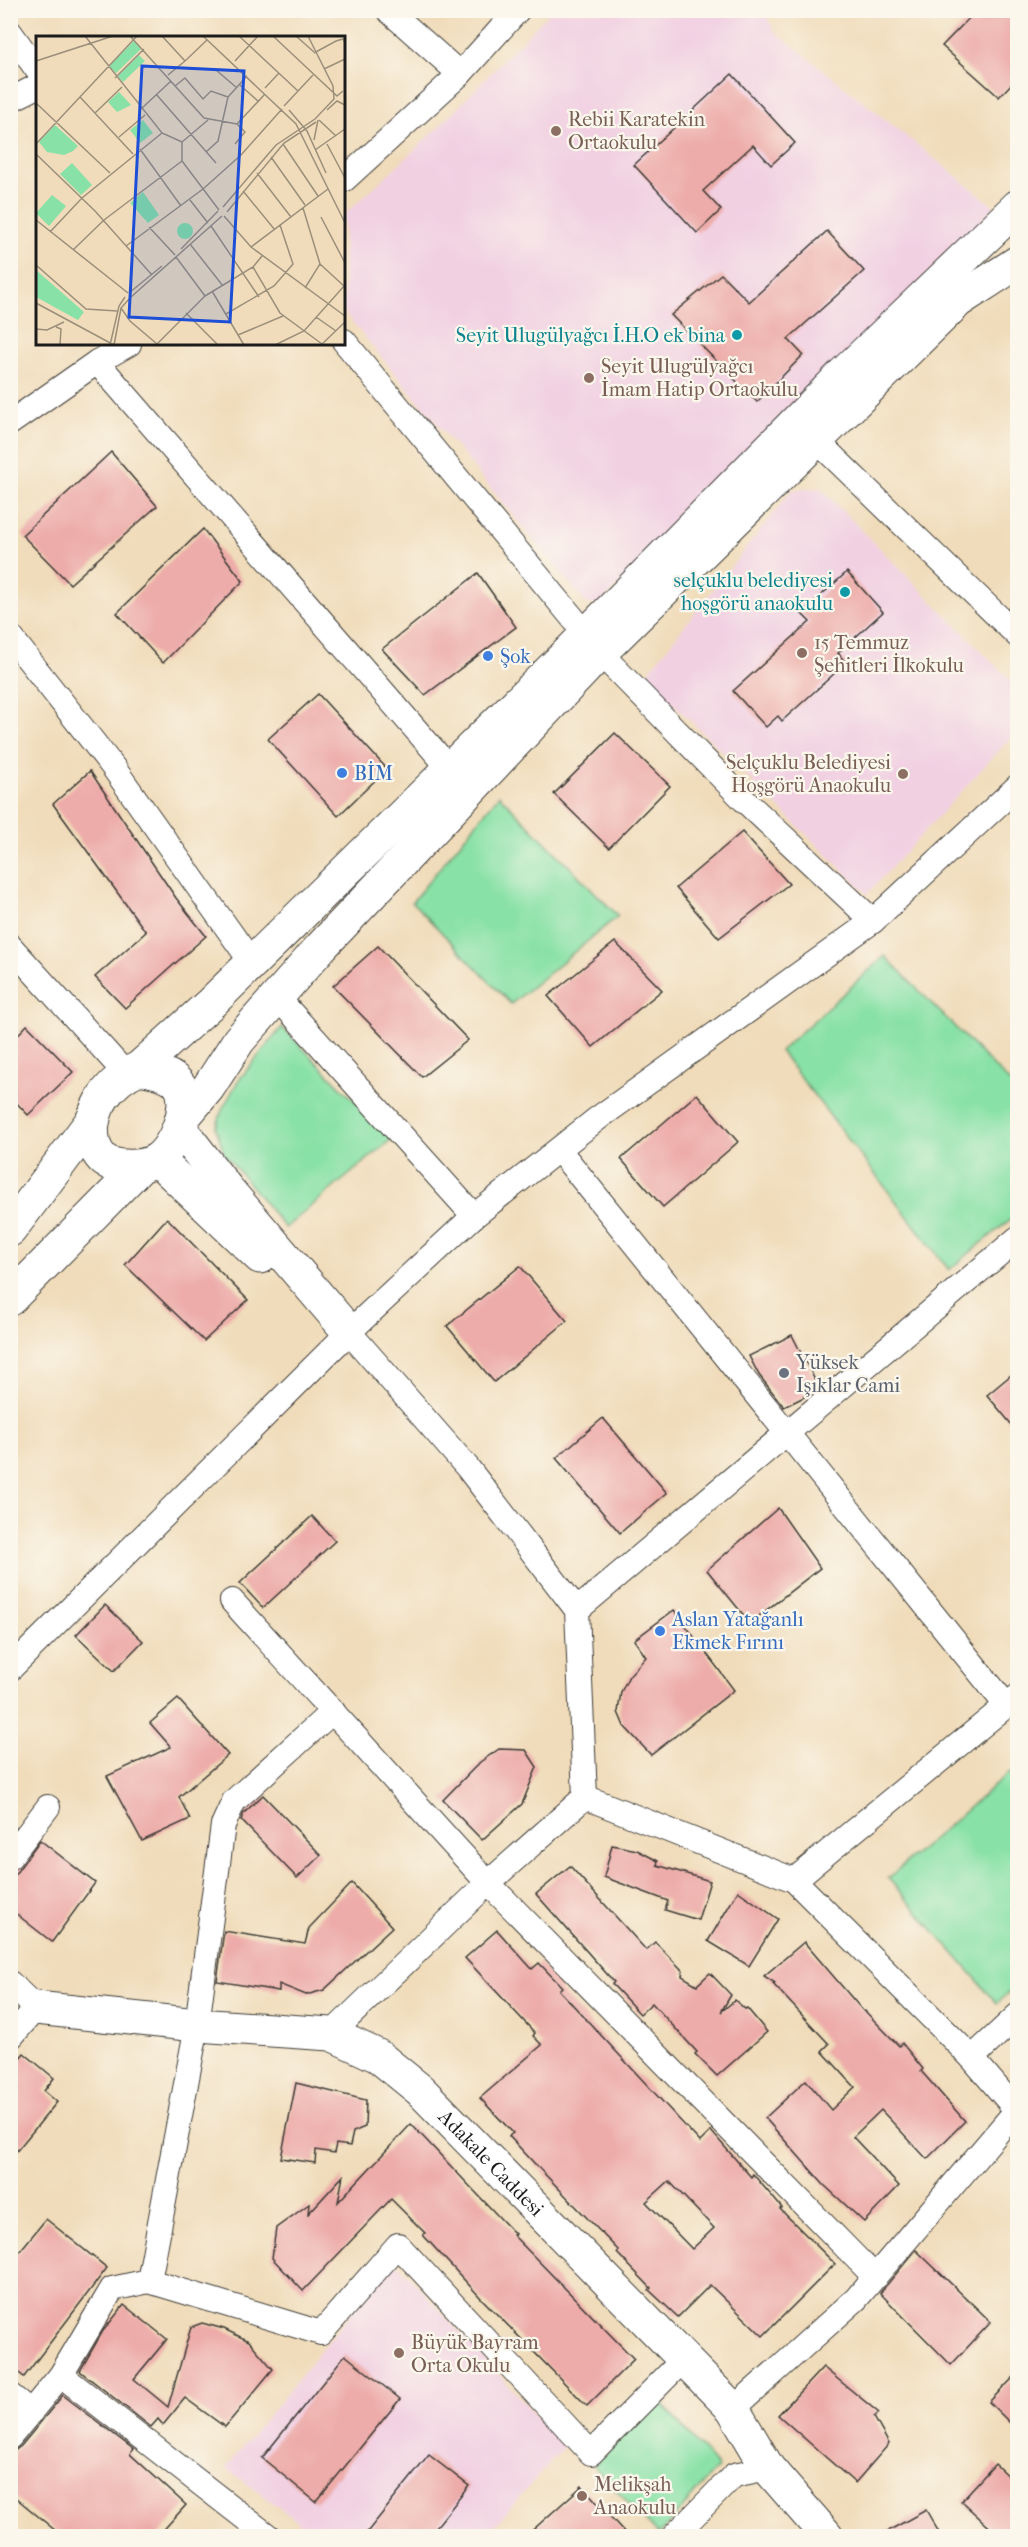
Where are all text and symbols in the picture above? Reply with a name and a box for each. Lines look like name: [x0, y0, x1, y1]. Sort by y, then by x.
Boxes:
inset map: [36, 36, 345, 345]
place label: Rebii Karatekin Ortaokulu: [568, 108, 706, 154]
marker: Rebii Karatekin Ortaokulu: [549, 124, 563, 138]
place label: Seyit Ulugülyağcı İ.H.O ek bina: [456, 323, 726, 347]
marker: Seyit Ulugülyağcı İ.H.O ek bina: [730, 328, 744, 342]
place label: Seyit Ulugülyağcı İmam Hatip Ortaokulu: [601, 355, 799, 401]
marker: Seyit Ulugülyağcı İmam Hatip Ortaokulu: [582, 371, 596, 385]
place label: selçuklu belediyesi hoşgörü anaokulu: [674, 569, 834, 615]
marker: selçuklu belediyesi hoşgörü anaokulu: [838, 585, 852, 599]
place label: 15 Temmuz Şehitleri İlkokulu: [814, 631, 965, 677]
place label: Şok: [500, 645, 531, 668]
marker: 15 Temmuz Şehitleri İlkokulu: [795, 646, 809, 660]
marker: Şok: [481, 649, 495, 663]
place label: Selçuklu Belediyesi Hoşgörü Anaokulu: [726, 751, 892, 797]
place label: BİM: [354, 761, 393, 785]
marker: BİM: [335, 766, 349, 780]
marker: Selçuklu Belediyesi Hoşgörü Anaokulu: [896, 767, 910, 781]
place label: Yüksek Işıklar Cami: [795, 1351, 900, 1397]
marker: Yüksek Işıklar Cami: [777, 1366, 791, 1380]
place label: Aslan Yatağanlı Ekmek Fırını: [671, 1608, 804, 1654]
marker: Aslan Yatağanlı Ekmek Fırını: [653, 1624, 667, 1638]
street label: Adakale Caddesi: [433, 2104, 549, 2221]
place label: Büyük Bayram Orta Okulu: [411, 2331, 539, 2377]
marker: Büyük Bayram Orta Okulu: [392, 2346, 406, 2360]
place label: Melikşah Anaokulu: [593, 2473, 677, 2519]
marker: Melikşah Anaokulu: [575, 2489, 589, 2503]

